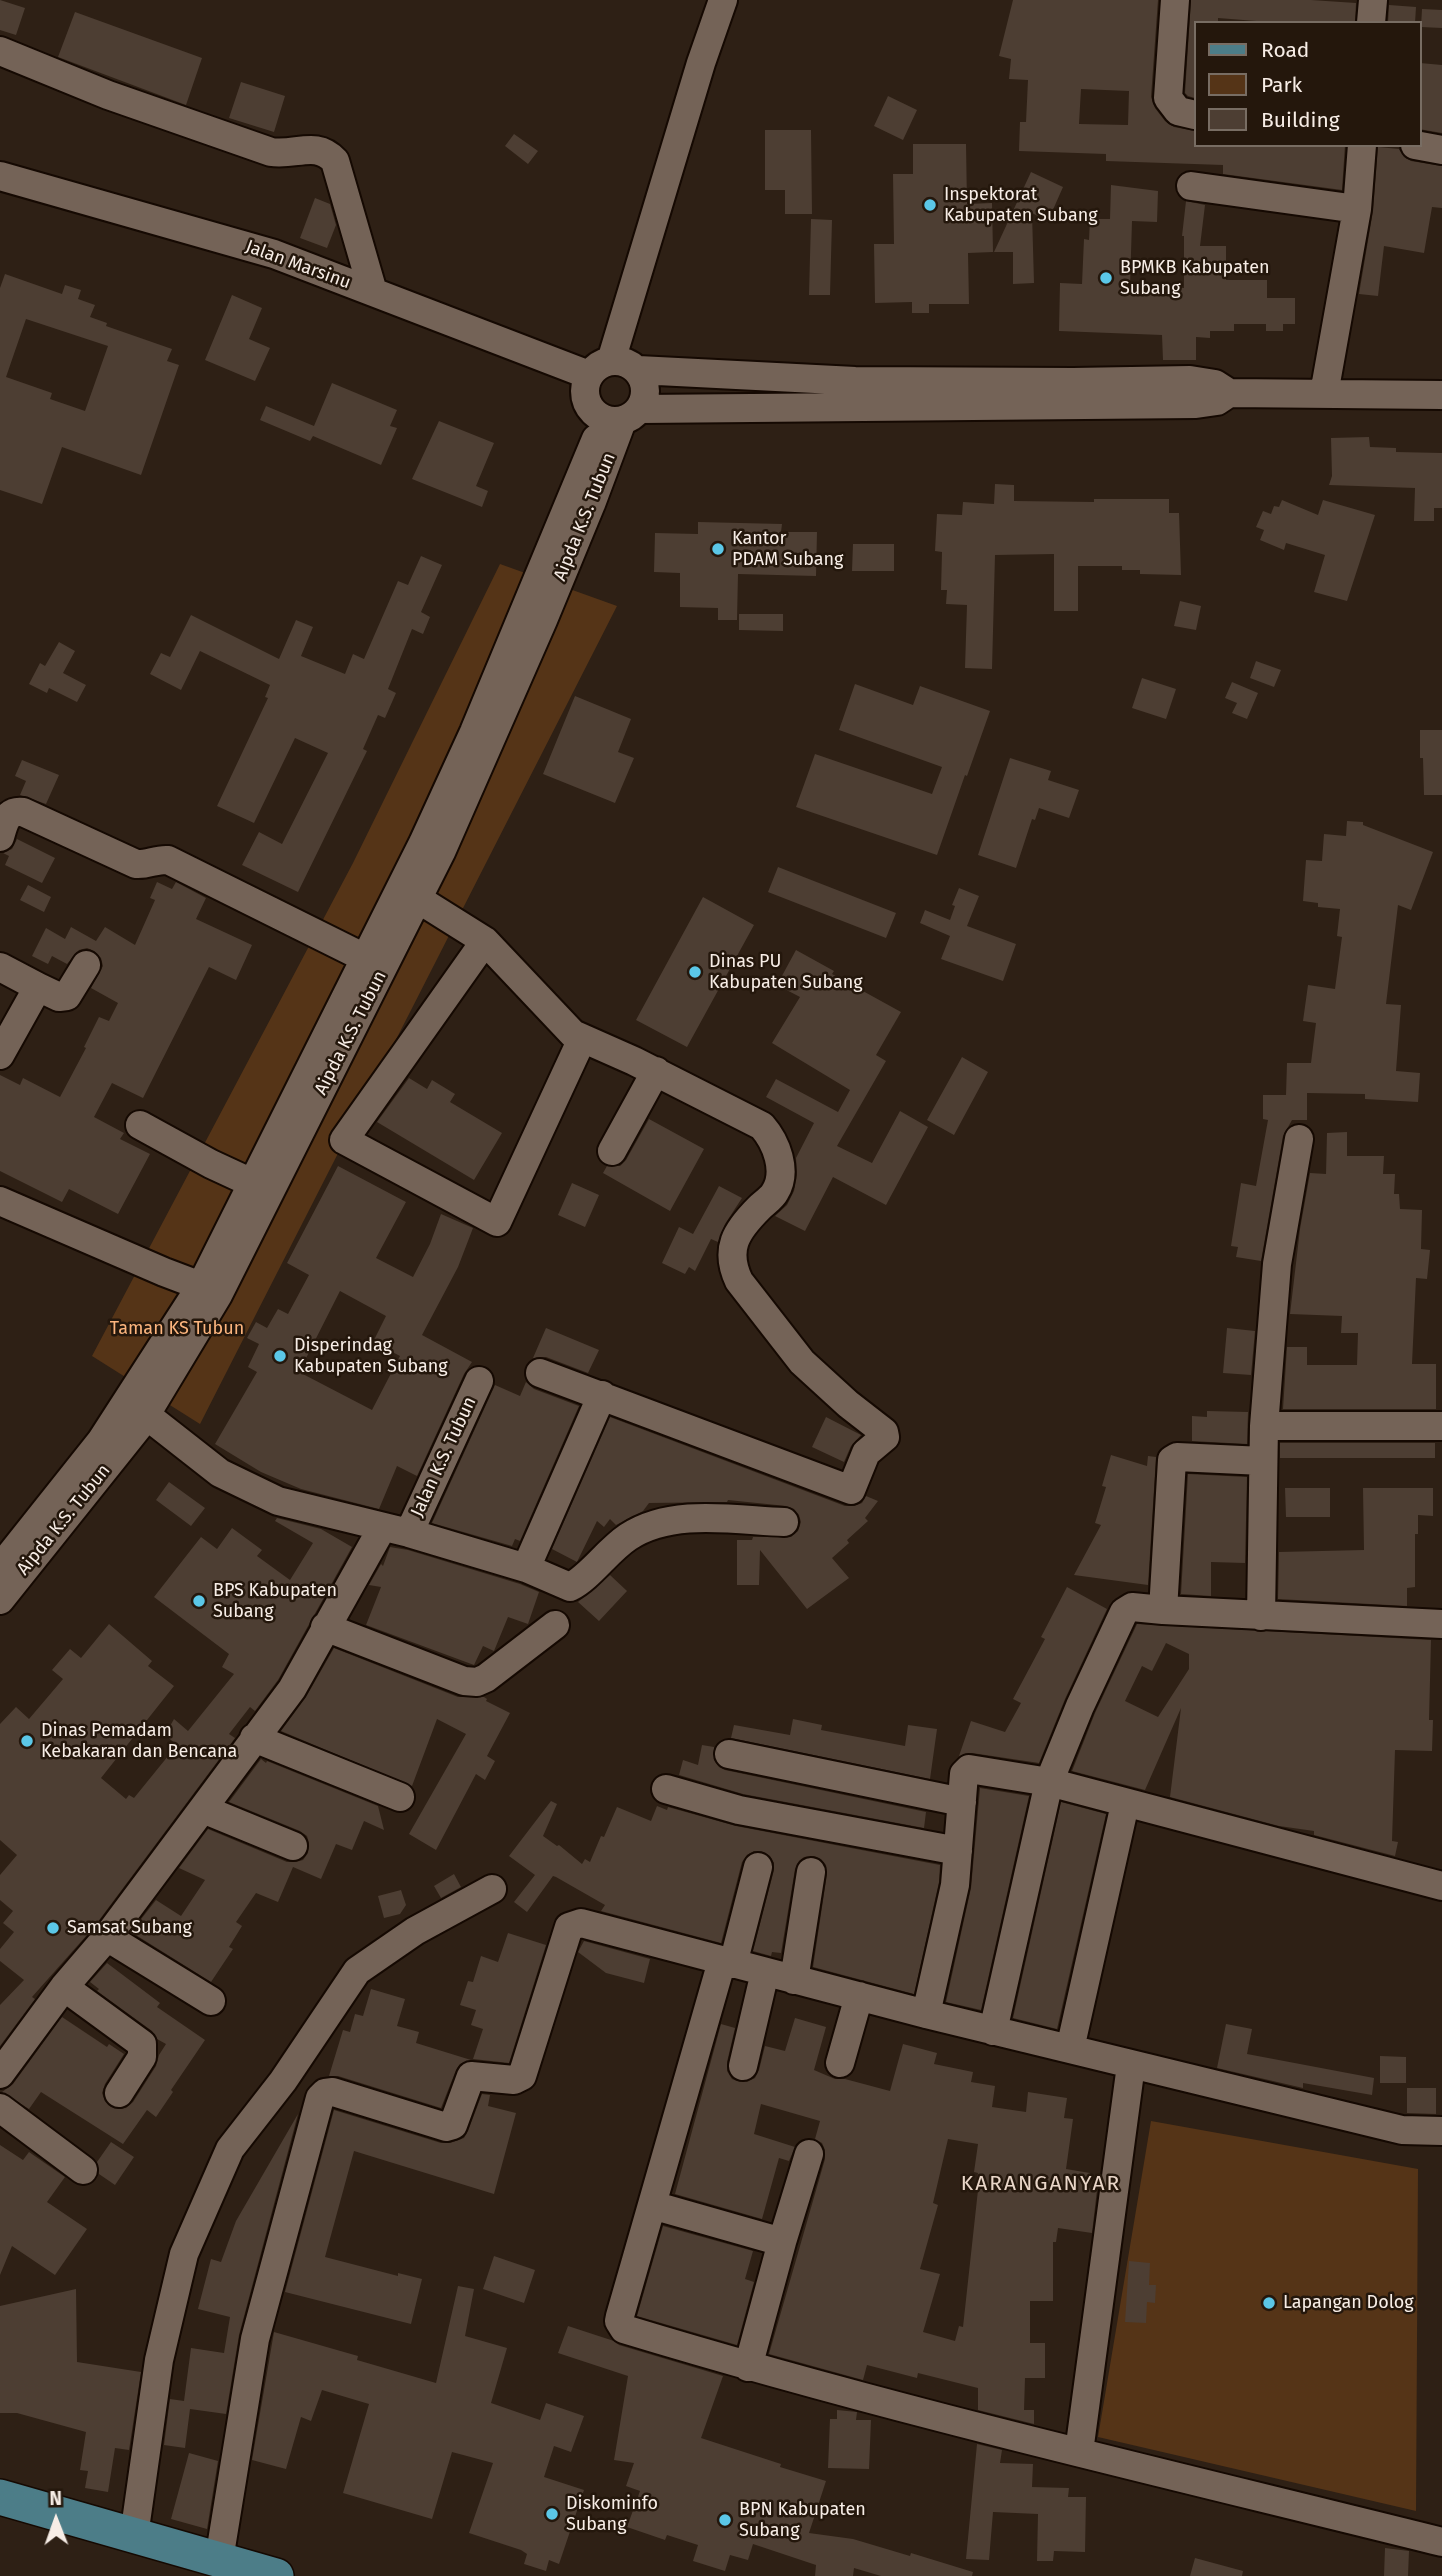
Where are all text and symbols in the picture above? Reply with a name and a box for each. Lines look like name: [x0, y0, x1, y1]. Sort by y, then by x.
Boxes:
legend: [1194, 21, 1421, 147]
text: Road: [1261, 37, 1309, 63]
text: Park: [1261, 72, 1302, 98]
text: Building: [1261, 107, 1340, 133]
place label: Inspektorat Kabupaten Subang: [944, 184, 1098, 227]
marker: Inspektorat Kabupaten Subang: [922, 197, 938, 213]
street label: Jalan Marsinu: [242, 236, 354, 294]
place label: BPMKB Kabupaten Subang: [1120, 257, 1270, 300]
marker: BPMKB Kabupaten Subang: [1098, 270, 1114, 286]
street label: Aipda K.S. Tubun: [550, 450, 620, 584]
place label: Kantor PDAM Subang: [732, 528, 843, 570]
marker: Kantor PDAM Subang: [710, 541, 726, 557]
place label: Dinas PU Kabupaten Subang: [709, 951, 863, 993]
marker: Dinas PU Kabupaten Subang: [687, 964, 703, 980]
street label: Aipda K.S. Tubun: [311, 968, 391, 1098]
park label: Taman KS Tubun: [110, 1318, 244, 1340]
place label: Disperindag Kabupaten Subang: [294, 1335, 448, 1378]
marker: Disperindag Kabupaten Subang: [272, 1348, 288, 1364]
street label: Jalan K.S. Tubun: [407, 1394, 481, 1520]
street label: Aipda K.S. Tubun: [13, 1460, 115, 1580]
place label: BPS Kabupaten Subang: [213, 1580, 337, 1622]
marker: BPS Kabupaten Subang: [191, 1593, 207, 1609]
place label: Dinas Pemadam Kebakaran dan Bencana: [41, 1720, 237, 1762]
marker: Dinas Pemadam Kebakaran dan Bencana: [19, 1733, 35, 1749]
place label: Samsat Subang: [67, 1917, 192, 1939]
marker: Samsat Subang: [45, 1920, 61, 1936]
district label: KARANGANYAR: [962, 2171, 1120, 2197]
place label: Lapangan Dolog: [1283, 2292, 1414, 2314]
marker: Lapangan Dolog: [1261, 2295, 1277, 2311]
north arrow: [21, 2485, 91, 2555]
text: N: [49, 2487, 62, 2510]
place label: Diskominfo Subang: [566, 2493, 658, 2536]
place label: BPN Kabupaten Subang: [739, 2499, 866, 2542]
marker: Diskominfo Subang: [544, 2506, 560, 2522]
marker: BPN Kabupaten Subang: [717, 2512, 733, 2528]

